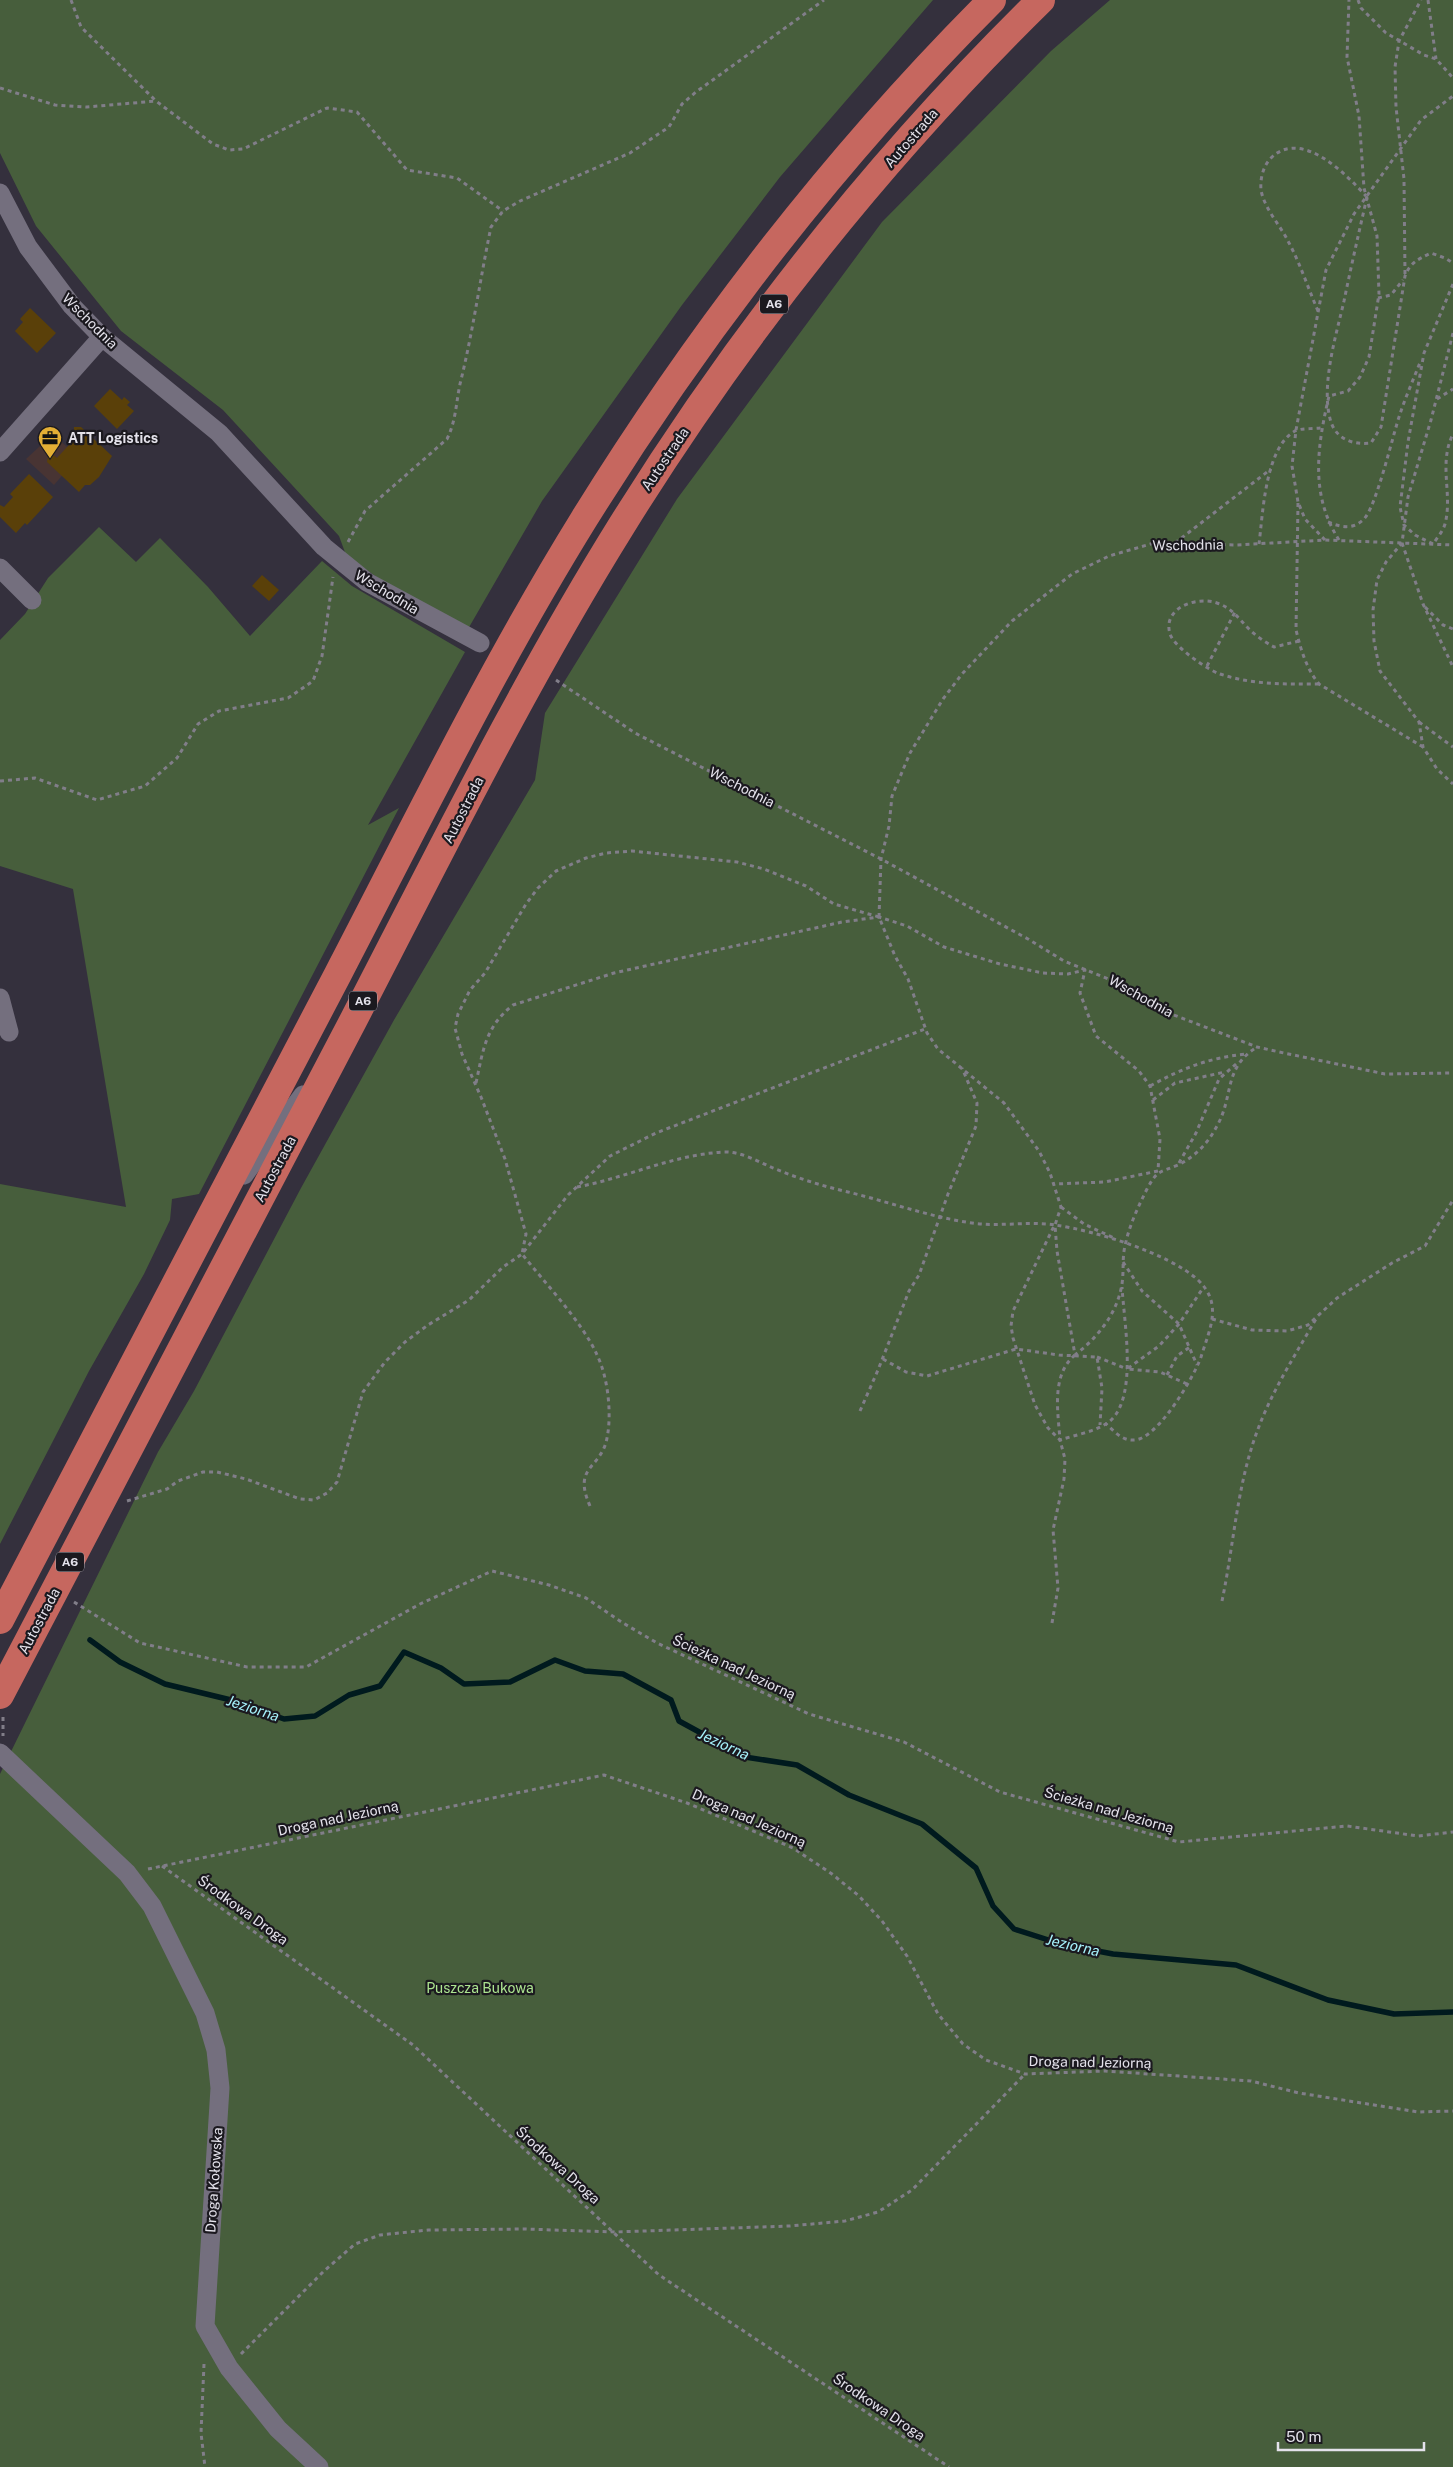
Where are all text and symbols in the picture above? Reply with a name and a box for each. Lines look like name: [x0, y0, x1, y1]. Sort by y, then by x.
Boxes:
street label: Autostrada: [881, 105, 941, 171]
street label: Wschodnia: [59, 290, 121, 352]
road number: A6: [760, 294, 788, 314]
street label: Autostrada: [638, 424, 692, 494]
office icon: ATT Logistics: [37, 425, 63, 459]
place label: ATT Logistics: [68, 430, 158, 446]
street label: Wschodnia: [1152, 536, 1224, 554]
street label: Wschodnia: [352, 567, 422, 617]
street label: Wschodnia: [707, 764, 777, 810]
street label: Autostrada: [439, 774, 487, 846]
street label: Wschodnia: [1106, 972, 1176, 1020]
road number: A6: [349, 991, 377, 1010]
street label: Autostrada: [251, 1133, 299, 1205]
road number: A6: [56, 1552, 84, 1571]
street label: Autostrada: [15, 1585, 63, 1657]
street label: Ścieżka nad Jeziorną: [670, 1630, 799, 1703]
water label: Jeziorna: [224, 1692, 282, 1724]
water label: Jeziorna: [696, 1725, 752, 1763]
street label: Ścieżka nad Jeziorną: [1042, 1782, 1176, 1836]
street label: Droga nad Jeziorną: [690, 1786, 809, 1850]
street label: Droga nad Jeziorną: [276, 1797, 400, 1839]
street label: Środkowa Droga: [195, 1870, 292, 1948]
water label: Jeziorna: [1045, 1931, 1101, 1959]
park label: Puszcza Bukowa: [426, 1980, 534, 1996]
street label: Droga nad Jeziorną: [1029, 2053, 1152, 2071]
street label: Środkowa Droga: [513, 2122, 605, 2207]
street label: Droga Kołowska: [202, 2127, 226, 2233]
street label: Środkowa Droga: [830, 2369, 929, 2444]
scale bar: [1278, 2420, 1424, 2452]
text: 50 m: [1286, 2428, 1321, 2445]

